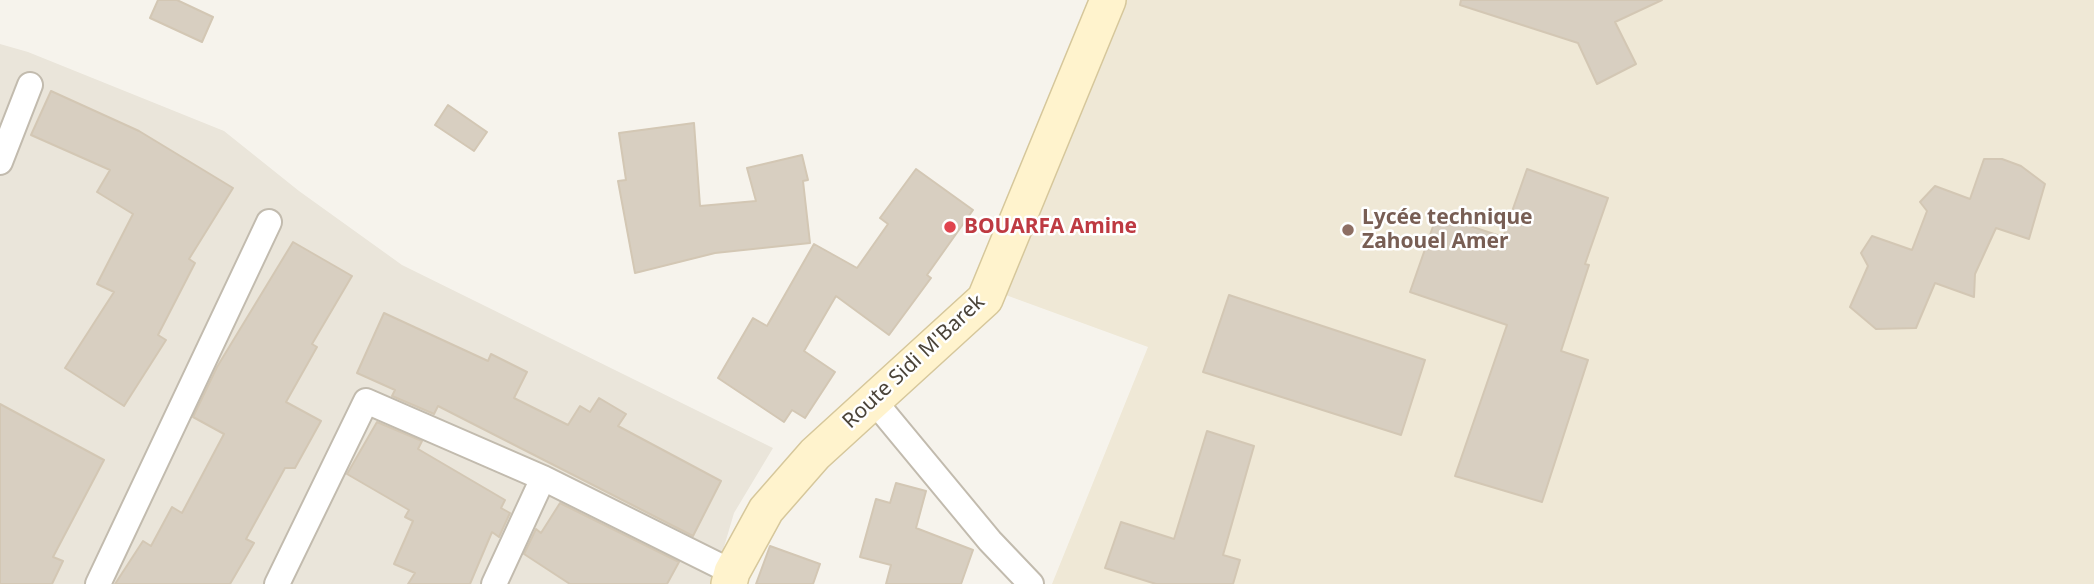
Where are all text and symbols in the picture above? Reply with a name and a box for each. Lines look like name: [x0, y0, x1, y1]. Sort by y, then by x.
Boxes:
place label: Lycée technique Zahouel Amer: [1362, 205, 1533, 255]
place label: BOUARFA Amine: [964, 214, 1137, 240]
marker: BOUARFA Amine: [942, 219, 958, 235]
marker: Lycée technique Zahouel Amer: [1340, 222, 1356, 238]
street label: Route Sidi M'Barek: [838, 290, 990, 434]

